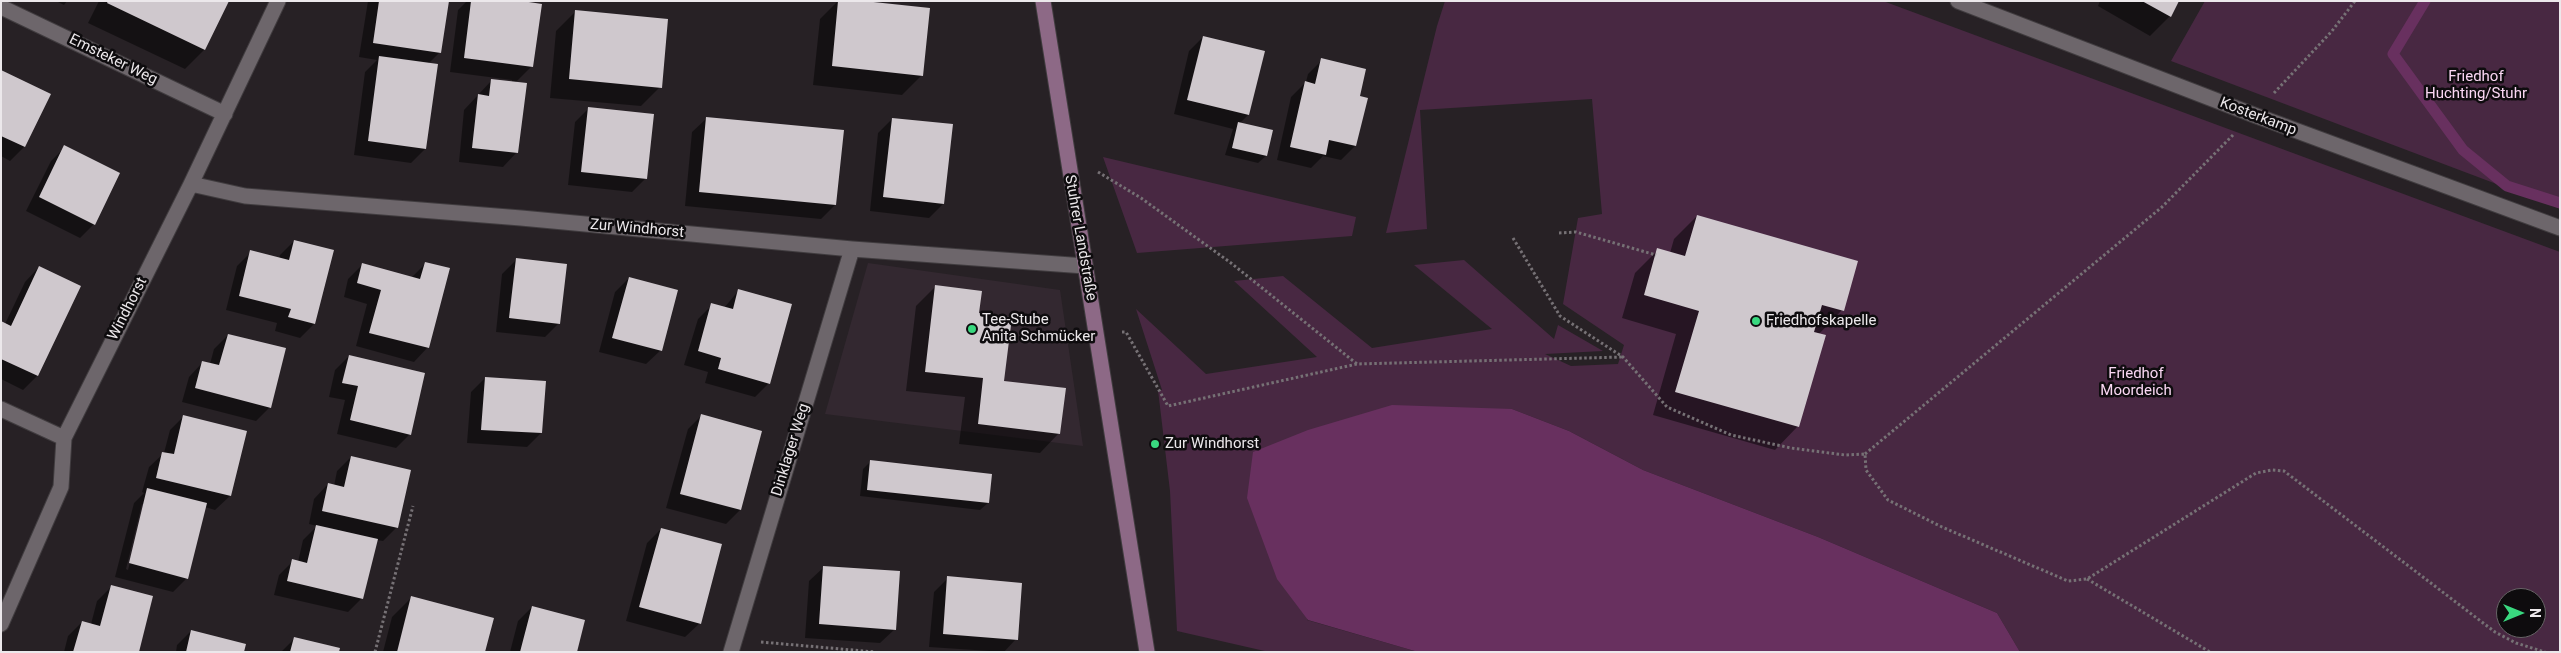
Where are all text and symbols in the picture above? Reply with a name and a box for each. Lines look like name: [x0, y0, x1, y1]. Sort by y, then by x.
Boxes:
street label: Emsteker Weg: [66, 31, 160, 89]
park label: Friedhof Huchting/Stuhr: [2425, 68, 2527, 103]
street label: Kosterkamp: [2217, 94, 2299, 140]
street label: Stuhrer Landstraße: [1060, 174, 1100, 302]
street label: Zur Windhorst: [589, 216, 685, 242]
street label: Windhorst: [104, 275, 152, 343]
place label: Tee-Stube Anita Schmücker: [982, 311, 1095, 346]
place label: Friedhofskapelle: [1766, 312, 1876, 330]
marker: Friedhofskapelle: [1750, 315, 1762, 327]
marker: Tee-Stube Anita Schmücker: [966, 323, 978, 335]
park label: Friedhof Moordeich: [2100, 365, 2172, 400]
street label: Dinklager Weg: [768, 402, 814, 498]
place label: Zur Windhorst: [1165, 435, 1259, 453]
marker: Zur Windhorst: [1149, 438, 1161, 450]
north arrow: [2496, 588, 2546, 638]
text: N: [2527, 608, 2543, 618]

